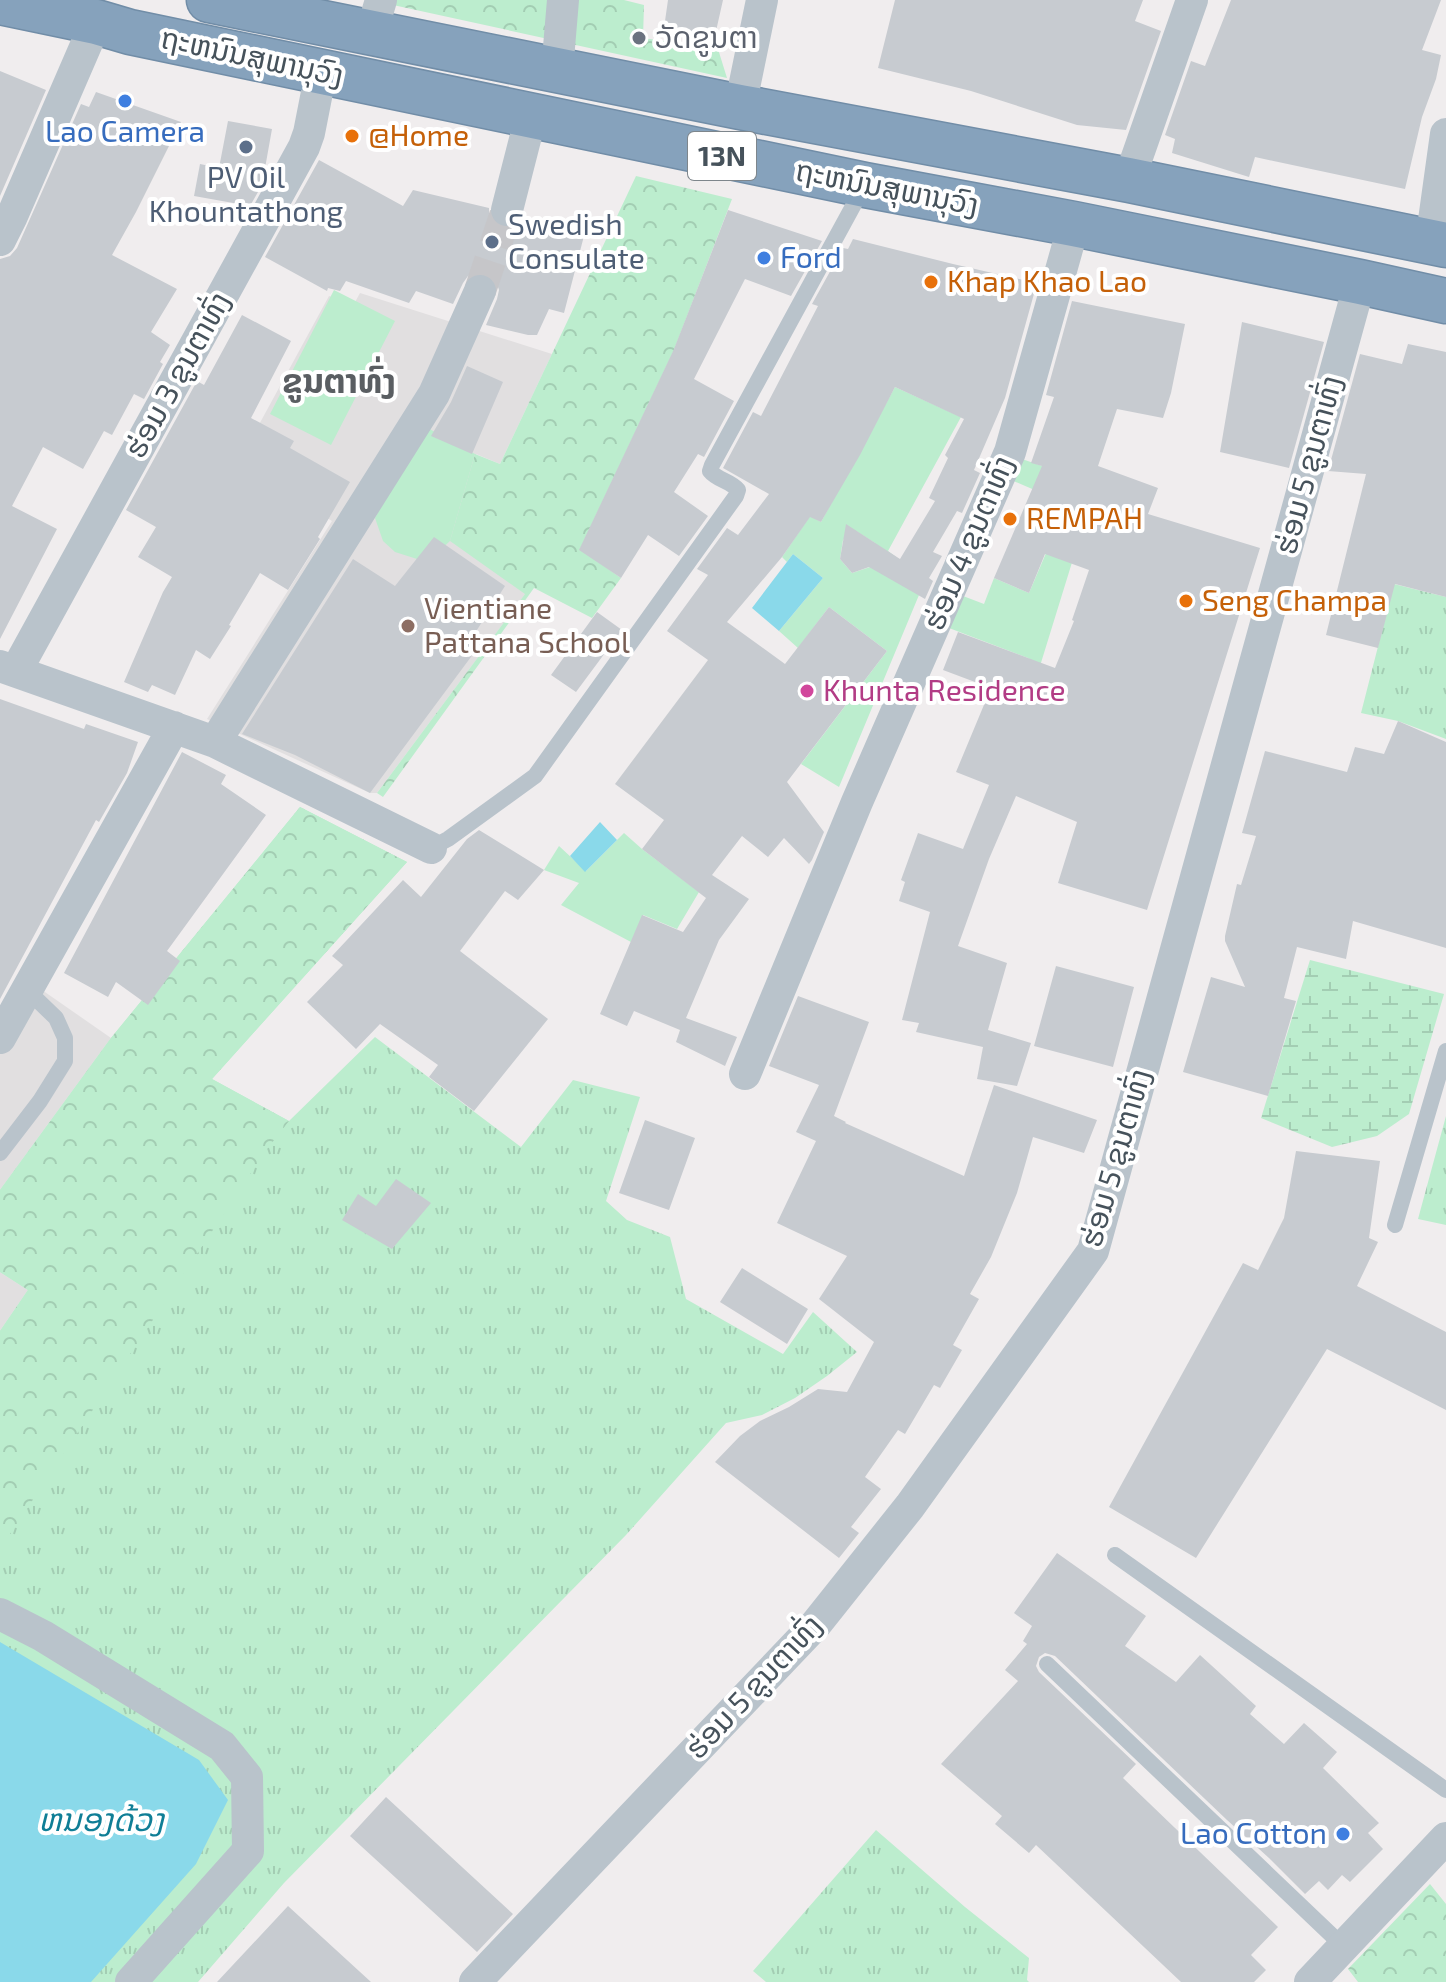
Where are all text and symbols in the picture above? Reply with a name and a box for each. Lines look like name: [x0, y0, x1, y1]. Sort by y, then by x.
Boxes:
street label: ຖະຫນົນສຸພານຸວົງ: [157, 18, 347, 94]
place label: ວັດຂູນຕາ: [655, 18, 758, 57]
marker: ວັດຂູນຕາ: [630, 29, 648, 47]
marker: Lao Camera: [116, 92, 134, 110]
place label: Lao Camera: [45, 112, 205, 148]
place label: @Home: [368, 116, 469, 152]
marker: @Home: [343, 127, 361, 145]
road number: 13N: [688, 132, 756, 180]
marker: PV Oil Khountathong: [237, 138, 255, 156]
street label: ຖະຫນົນສຸພານຸວົງ: [792, 151, 982, 223]
place label: PV Oil Khountathong: [149, 158, 344, 228]
place label: Swedish Consulate: [508, 205, 645, 275]
marker: Swedish Consulate: [483, 233, 501, 251]
place label: Ford: [780, 238, 842, 274]
marker: Ford: [755, 249, 773, 267]
place label: Khap Khao Lao: [947, 262, 1147, 298]
marker: Khap Khao Lao: [922, 273, 940, 291]
street label: ຮ່ອມ 3 ຂູນຕາທົ່ງ: [115, 284, 239, 465]
district label: ຂູນຕາທົ່ງ: [282, 356, 396, 403]
street label: ຮ່ອມ 5 ຂູນຕາທົ່ງ: [1265, 371, 1351, 559]
street label: ຮ່ອມ 4 ຂູນຕາທົ່ງ: [913, 449, 1023, 636]
place label: REMPAH: [1026, 499, 1143, 535]
marker: REMPAH: [1001, 510, 1019, 528]
place label: Seng Champa: [1202, 581, 1387, 617]
place label: Vientiane Pattana School: [424, 589, 630, 659]
marker: Seng Champa: [1177, 592, 1195, 610]
marker: Vientiane Pattana School: [399, 617, 417, 635]
place label: Khunta Residence: [823, 671, 1066, 707]
marker: Khunta Residence: [798, 682, 816, 700]
street label: ຮ່ອມ 5 ຂູນຕາທົ່ງ: [1070, 1064, 1160, 1252]
street label: ຮ່ອມ 5 ຂູນຕາທົ່ງ: [676, 1605, 831, 1767]
water label: ຫນອງດ້ວງ: [38, 1799, 166, 1837]
place label: Lao Cotton: [1180, 1814, 1327, 1850]
marker: Lao Cotton: [1334, 1825, 1352, 1843]

